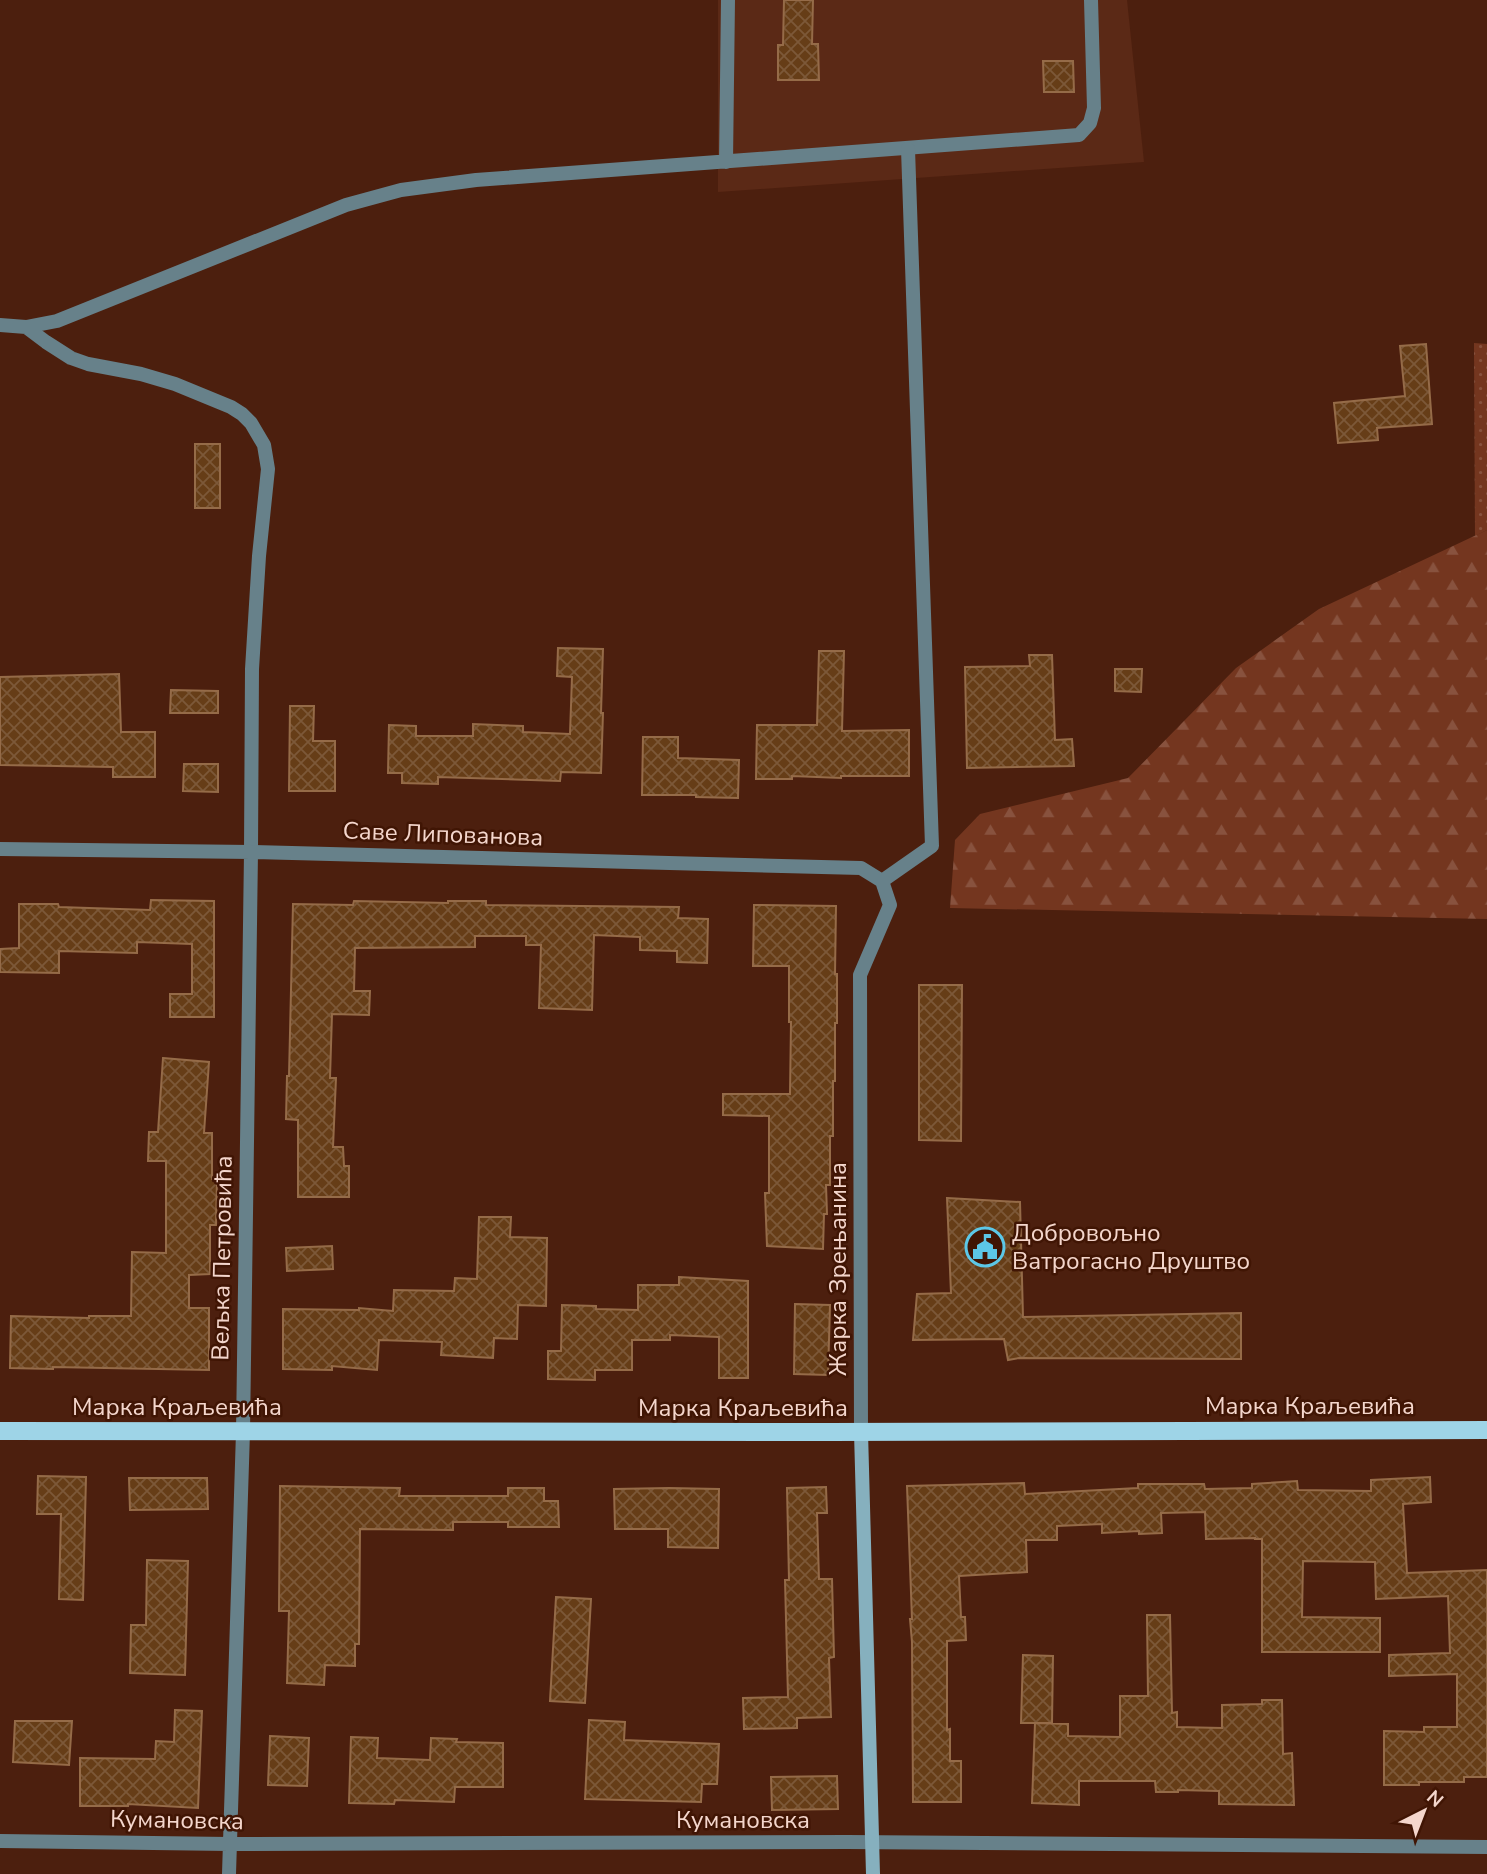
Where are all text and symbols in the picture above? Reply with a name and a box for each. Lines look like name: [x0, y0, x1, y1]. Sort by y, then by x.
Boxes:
street label: Саве Липованова: [342, 815, 544, 853]
street label: Вељка Петровића: [204, 1155, 240, 1361]
street label: Жарка Зрењанина: [822, 1162, 854, 1376]
place label: Добровољно Ватрогасно Друштво: [1012, 1217, 1250, 1277]
public building icon: Добровољно Ватрогасно Друштво: [964, 1226, 1006, 1268]
street label: Марка Краљевића: [1205, 1390, 1415, 1422]
street label: Марка Краљевића: [72, 1391, 282, 1423]
street label: Марка Краљевића: [638, 1392, 848, 1424]
north arrow: [1389, 1776, 1459, 1846]
text: N: [1421, 1785, 1449, 1814]
street label: Кумановска: [110, 1803, 244, 1837]
street label: Кумановска: [676, 1804, 810, 1836]

